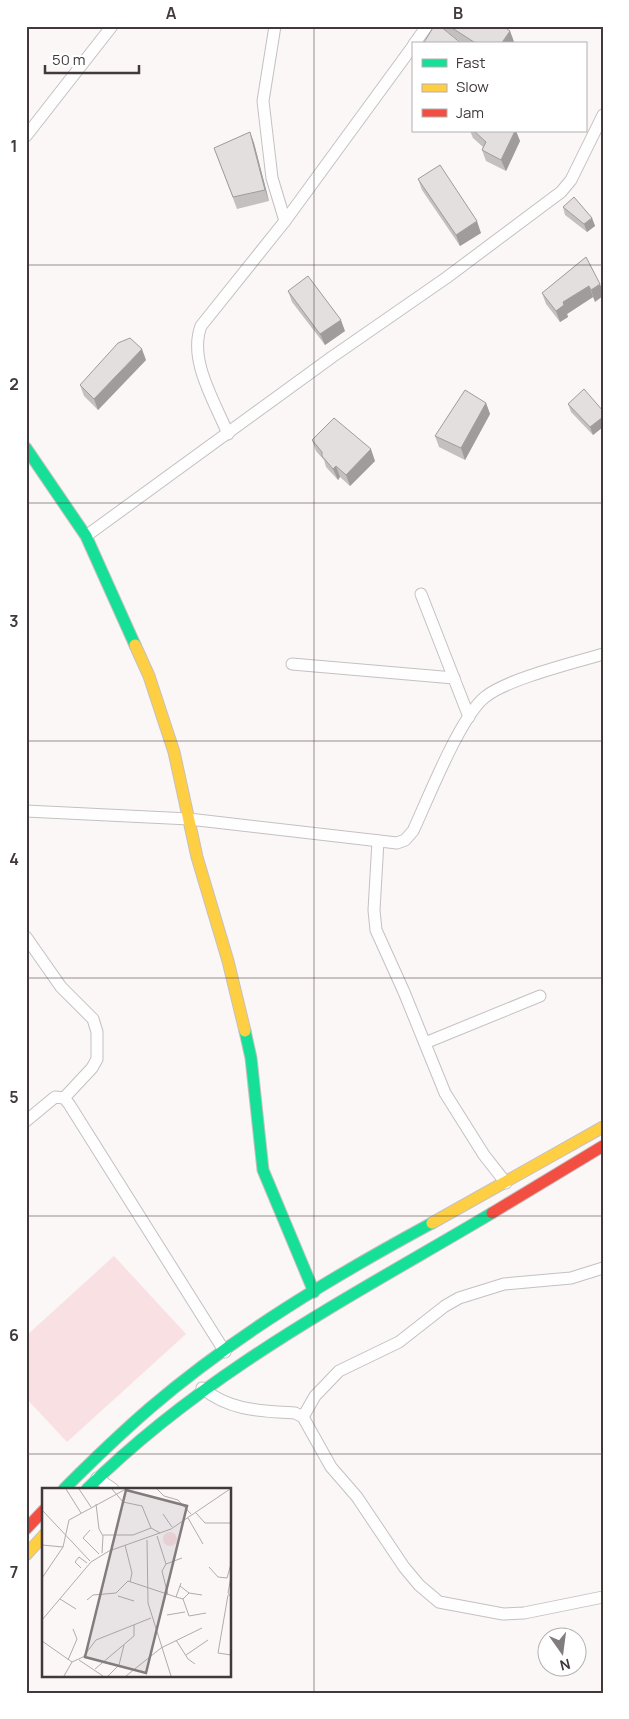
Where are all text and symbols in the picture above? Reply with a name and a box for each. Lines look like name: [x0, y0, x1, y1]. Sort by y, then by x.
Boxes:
text: A: [166, 2, 177, 24]
text: B: [453, 2, 463, 24]
scale bar: [45, 42, 139, 74]
legend: [412, 42, 586, 132]
text: 50 m: [52, 49, 86, 70]
text: Fast: [456, 52, 485, 73]
text: Slow: [456, 76, 489, 97]
text: Jam: [456, 102, 484, 123]
text: 1: [10, 135, 18, 157]
text: 2: [9, 373, 19, 395]
text: 3: [9, 610, 19, 632]
text: 4: [9, 848, 19, 870]
text: 5: [9, 1086, 19, 1108]
text: 6: [9, 1324, 19, 1346]
inset map: [42, 1488, 231, 1676]
text: 7: [10, 1561, 18, 1583]
north arrow: [536, 1626, 586, 1676]
text: N: [558, 1655, 572, 1676]

